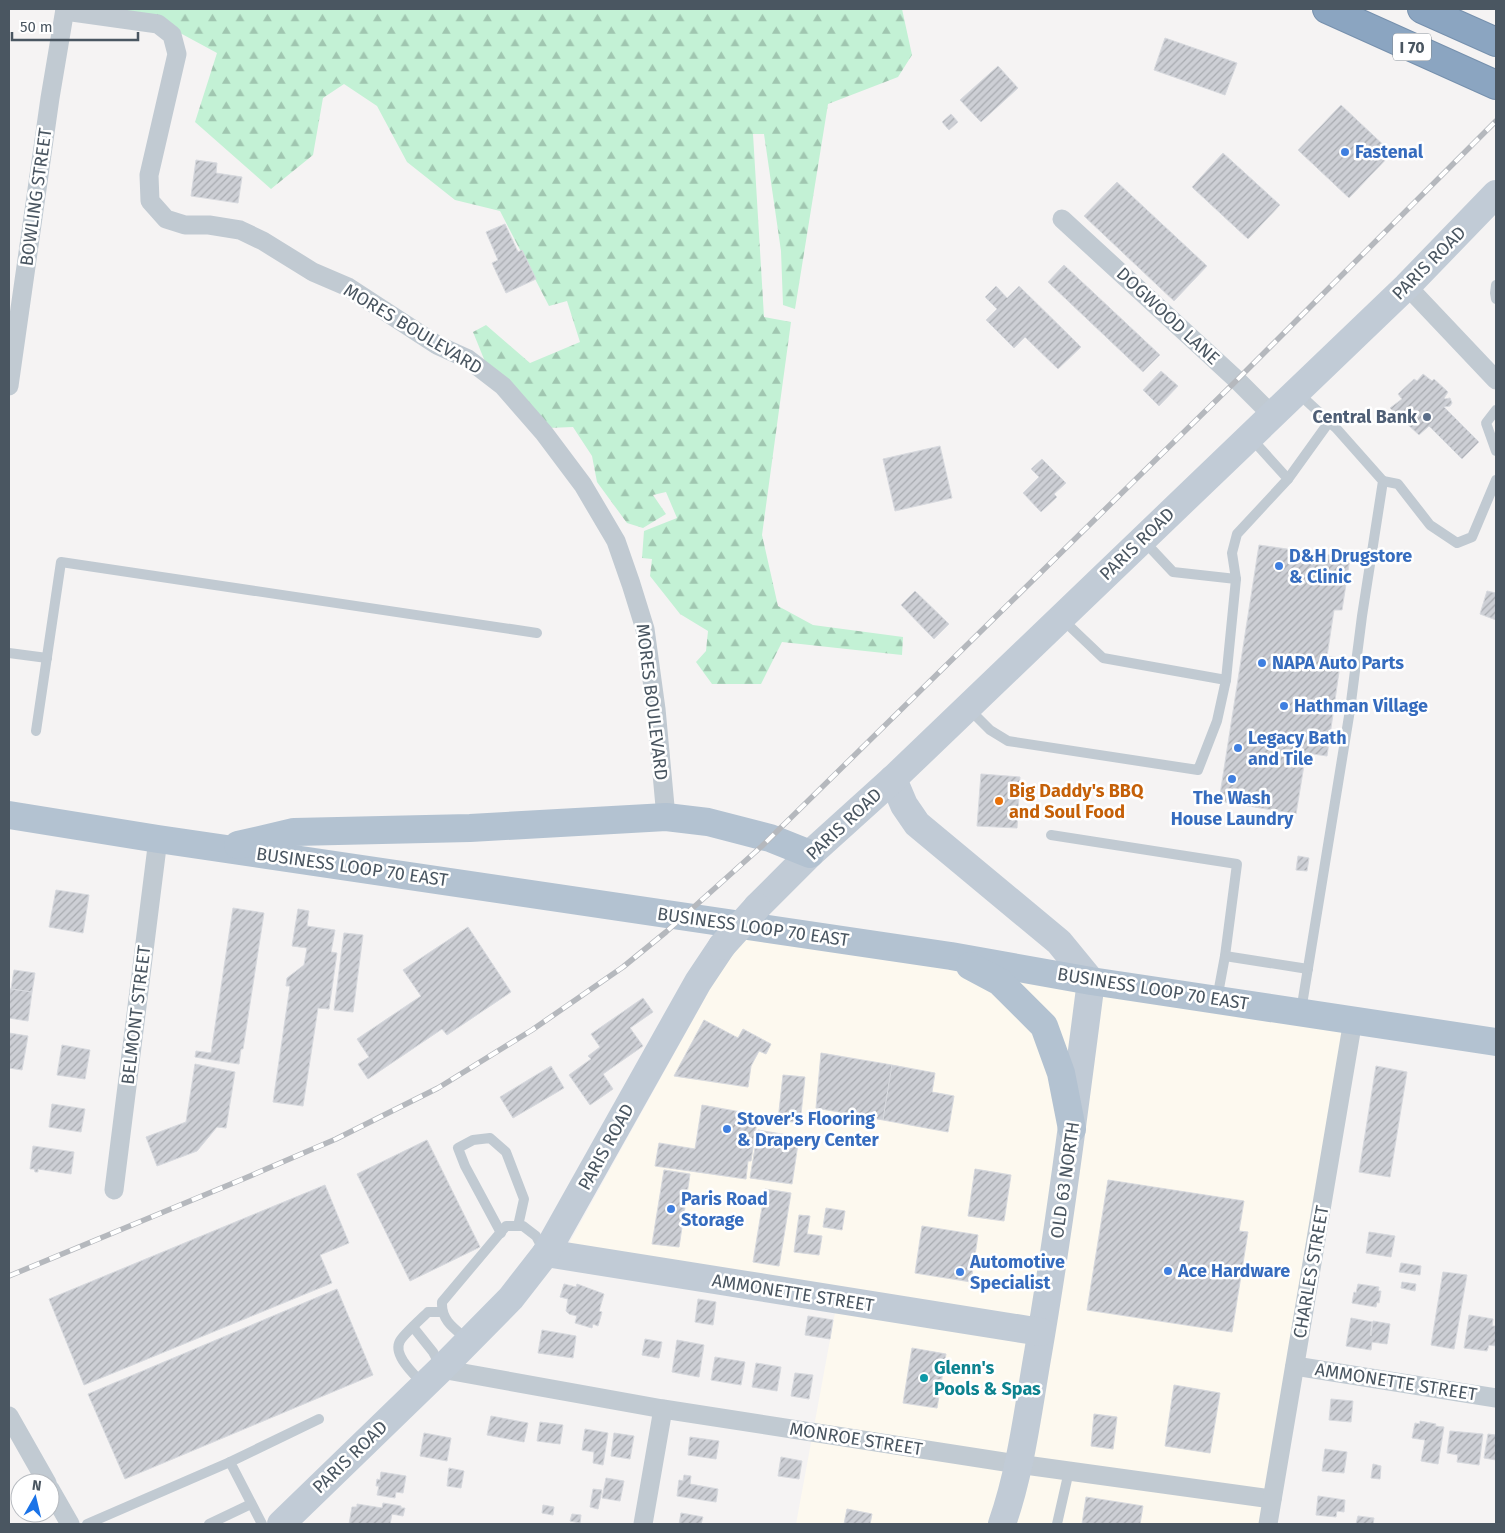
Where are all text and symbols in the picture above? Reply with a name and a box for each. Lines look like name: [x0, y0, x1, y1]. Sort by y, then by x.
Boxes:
scale bar: [12, 10, 139, 42]
text: 50 m: [20, 18, 53, 36]
road number: I 70: [1393, 34, 1431, 61]
street label: BOWLING STREET: [15, 126, 57, 267]
place label: Fastenal: [1355, 141, 1424, 163]
marker: Fastenal: [1339, 146, 1351, 158]
street label: PARIS ROAD: [1387, 221, 1471, 305]
street label: DOGWOOD LANE: [1112, 263, 1224, 369]
street label: MORES BOULEVARD: [340, 279, 486, 379]
place label: Central Bank: [1313, 406, 1418, 428]
marker: Central Bank: [1421, 411, 1433, 423]
street label: PARIS ROAD: [1095, 503, 1179, 585]
place label: D&H Drugstore & Clinic: [1289, 545, 1412, 588]
marker: D&H Drugstore & Clinic: [1273, 560, 1285, 572]
street label: MORES BOULEVARD: [631, 622, 673, 782]
place label: NAPA Auto Parts: [1272, 652, 1404, 674]
marker: NAPA Auto Parts: [1256, 657, 1268, 669]
place label: Hathman Village: [1294, 695, 1428, 717]
marker: Hathman Village: [1278, 700, 1290, 712]
place label: Legacy Bath and Tile: [1248, 727, 1347, 770]
marker: Legacy Bath and Tile: [1232, 742, 1244, 754]
marker: The Wash House Laundry: [1226, 773, 1238, 785]
place label: Big Daddy's BBQ and Soul Food: [1009, 780, 1144, 823]
street label: PARIS ROAD: [802, 783, 886, 865]
place label: The Wash House Laundry: [1171, 787, 1294, 830]
marker: Big Daddy's BBQ and Soul Food: [993, 795, 1005, 807]
street label: BUSINESS LOOP 70 EAST: [255, 843, 450, 891]
street label: BUSINESS LOOP 70 EAST: [656, 903, 851, 951]
street label: BELMONT STREET: [117, 943, 156, 1086]
street label: BUSINESS LOOP 70 EAST: [1056, 963, 1251, 1015]
street label: PARIS ROAD: [573, 1100, 639, 1194]
place label: Stover's Flooring & Drapery Center: [737, 1108, 879, 1151]
street label: OLD 63 NORTH: [1046, 1120, 1084, 1240]
marker: Stover's Flooring & Drapery Center: [721, 1123, 733, 1135]
place label: Paris Road Storage: [681, 1188, 768, 1231]
marker: Paris Road Storage: [665, 1203, 677, 1215]
street label: CHARLES STREET: [1288, 1203, 1334, 1340]
place label: Automotive Specialist: [969, 1251, 1065, 1294]
place label: Ace Hardware: [1177, 1260, 1290, 1282]
marker: Ace Hardware: [1162, 1265, 1174, 1277]
marker: Automotive Specialist: [954, 1266, 966, 1278]
street label: AMMONETTE STREET: [710, 1269, 876, 1317]
place label: Glenn's Pools & Spas: [934, 1357, 1041, 1400]
street label: AMMONETTE STREET: [1313, 1358, 1479, 1406]
marker: Glenn's Pools & Spas: [918, 1372, 930, 1384]
street label: PARIS ROAD: [308, 1416, 392, 1498]
street label: MONROE STREET: [788, 1418, 925, 1460]
north arrow: [10, 1473, 60, 1523]
text: N: [31, 1477, 43, 1495]

